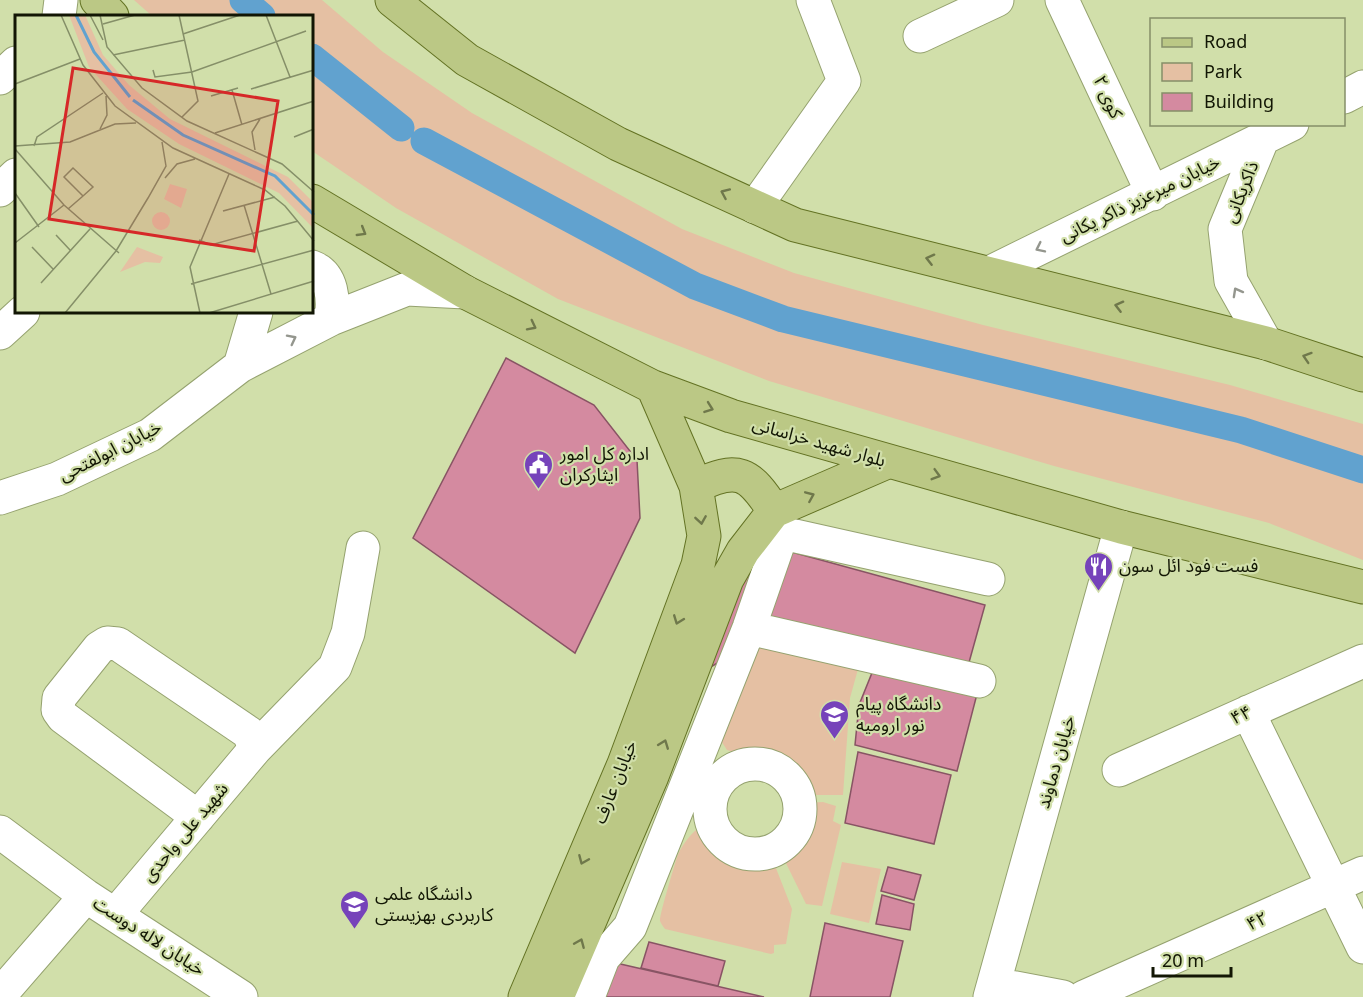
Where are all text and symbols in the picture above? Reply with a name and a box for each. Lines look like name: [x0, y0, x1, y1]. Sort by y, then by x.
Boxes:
inset map: [15, 15, 314, 314]
legend: [1150, 18, 1345, 126]
text: Road: [1204, 23, 1247, 61]
text: Park: [1204, 53, 1242, 91]
street label: کوی ۲: [1081, 69, 1135, 126]
text: Building: [1204, 83, 1274, 121]
street label: خیابان میرعزیز ذاکر یکانی: [1053, 144, 1227, 254]
street label: ذاکریکانی: [1211, 155, 1271, 229]
one-way arrow: [721, 188, 732, 200]
one-way arrow: [356, 225, 366, 236]
one-way arrow: [1035, 241, 1046, 253]
one-way arrow: [925, 253, 935, 266]
one-way arrow: [1233, 288, 1244, 298]
one-way arrow: [1114, 301, 1124, 314]
one-way arrow: [526, 319, 537, 330]
one-way arrow: [285, 335, 296, 347]
one-way arrow: [1302, 352, 1313, 364]
one-way arrow: [703, 401, 714, 413]
street label: بلوار شهید خراسانی: [748, 405, 890, 479]
street label: خیابان ابولفتحی: [51, 409, 169, 493]
place label: اداره کل امور ایثارکران: [559, 435, 649, 494]
public building icon: اداره کل امور ایثارکران: [523, 448, 555, 490]
one-way arrow: [930, 468, 941, 480]
one-way arrow: [803, 491, 814, 503]
one-way arrow: [695, 515, 707, 525]
place label: فست فود ائل سون: [1119, 547, 1258, 585]
restaurant icon: فست فود ائل سون: [1082, 550, 1114, 592]
one-way arrow: [672, 614, 685, 625]
place label: دانشگاه پیام نور ارومیه: [856, 685, 941, 744]
street label: ۴۴: [1224, 693, 1258, 737]
school or university icon: دانشگاه پیام نور ارومیه: [819, 698, 851, 740]
street label: خیابان دماوند: [1025, 711, 1087, 813]
street label: خیابان عارف: [581, 734, 649, 830]
one-way arrow: [657, 740, 670, 750]
street label: شهید علی واحدی: [131, 773, 239, 891]
one-way arrow: [578, 853, 590, 864]
place label: دانشگاه علمی کاربردی بهزیستی: [375, 875, 494, 934]
street label: خیابان لاله دوست: [85, 885, 213, 987]
school or university icon: دانشگاه علمی کاربردی بهزیستی: [338, 888, 370, 930]
street label: ۴۲: [1240, 899, 1274, 943]
one-way arrow: [573, 939, 585, 950]
scale bar: [1153, 940, 1231, 978]
text: 20 m: [1162, 942, 1204, 980]

